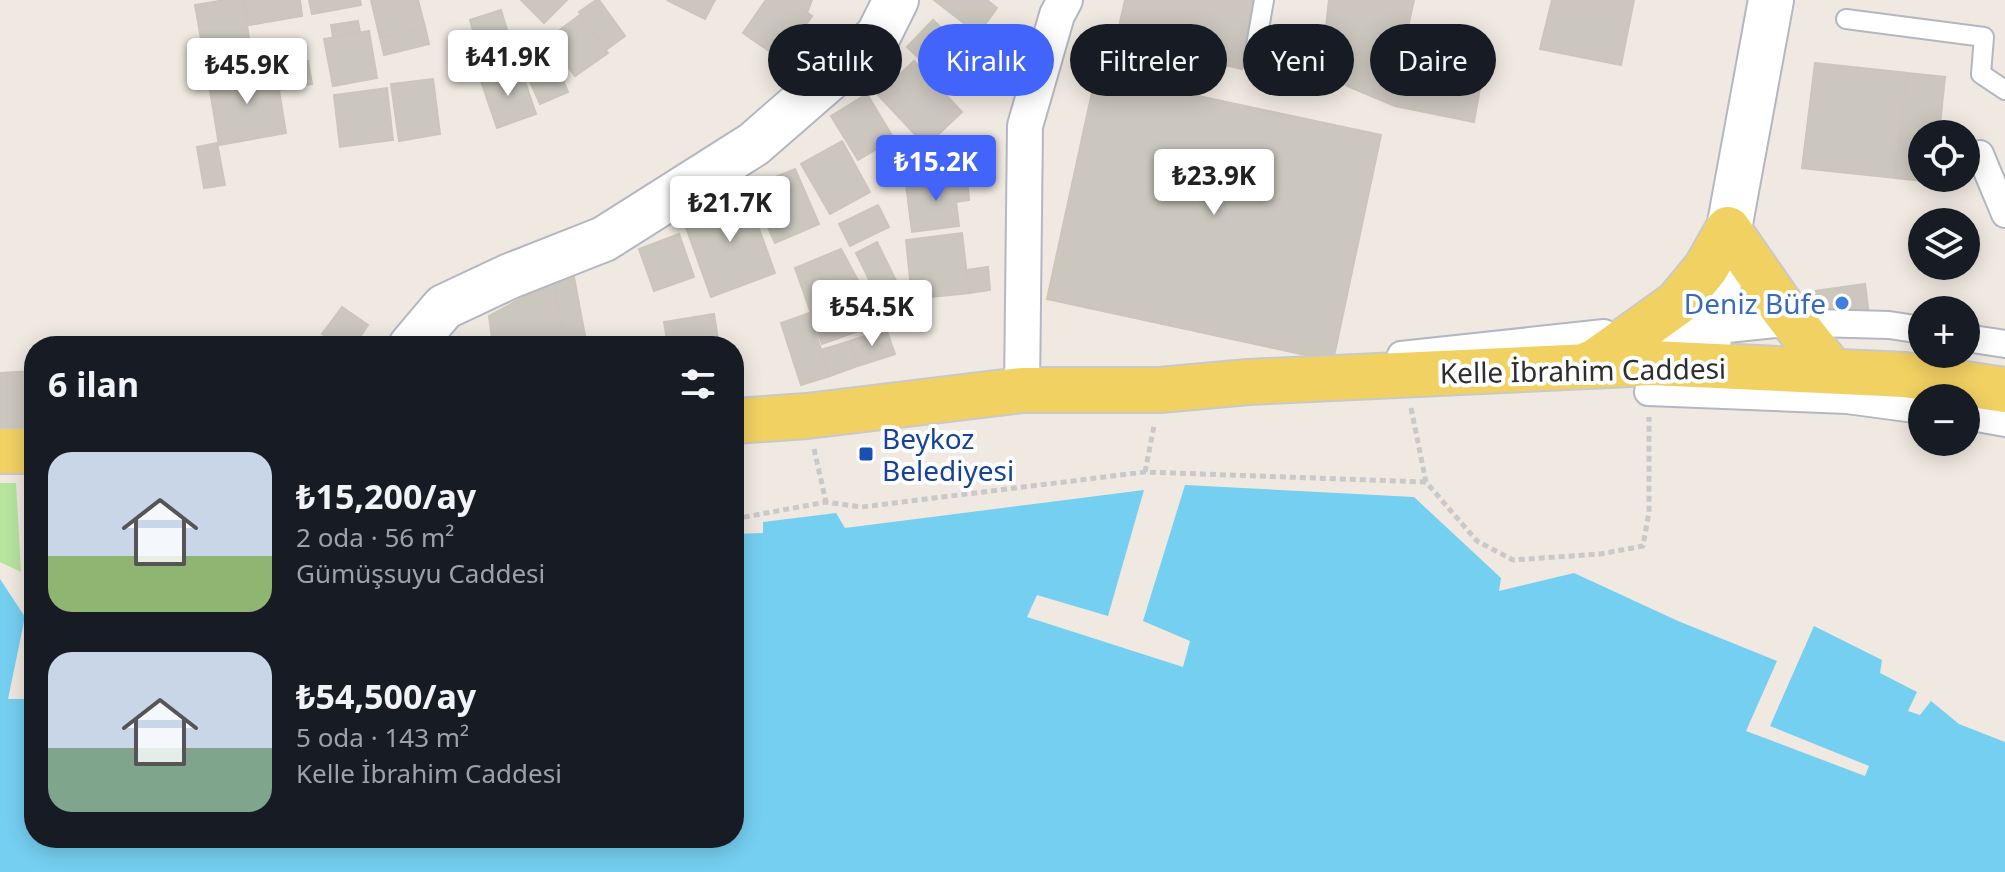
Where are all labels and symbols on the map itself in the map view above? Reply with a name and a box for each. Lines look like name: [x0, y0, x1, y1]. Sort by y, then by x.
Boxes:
pin: ₺41.9K: [443, 30, 573, 98]
pin: ₺45.9K: [182, 38, 312, 106]
pin: ₺15.2K: [871, 135, 1001, 203]
pin: ₺23.9K: [1149, 149, 1279, 217]
pin: ₺21.7K: [665, 176, 795, 244]
pin: ₺54.5K: [807, 280, 937, 348]
place label: Deniz Büfe: [1684, 284, 1826, 322]
marker: Deniz Büfe: [1833, 294, 1851, 312]
street label: Kelle İbrahim Caddesi: [1440, 349, 1726, 391]
place label: Beykoz Belediyesi: [882, 419, 1014, 489]
marker: Beykoz Belediyesi: [857, 445, 875, 463]

